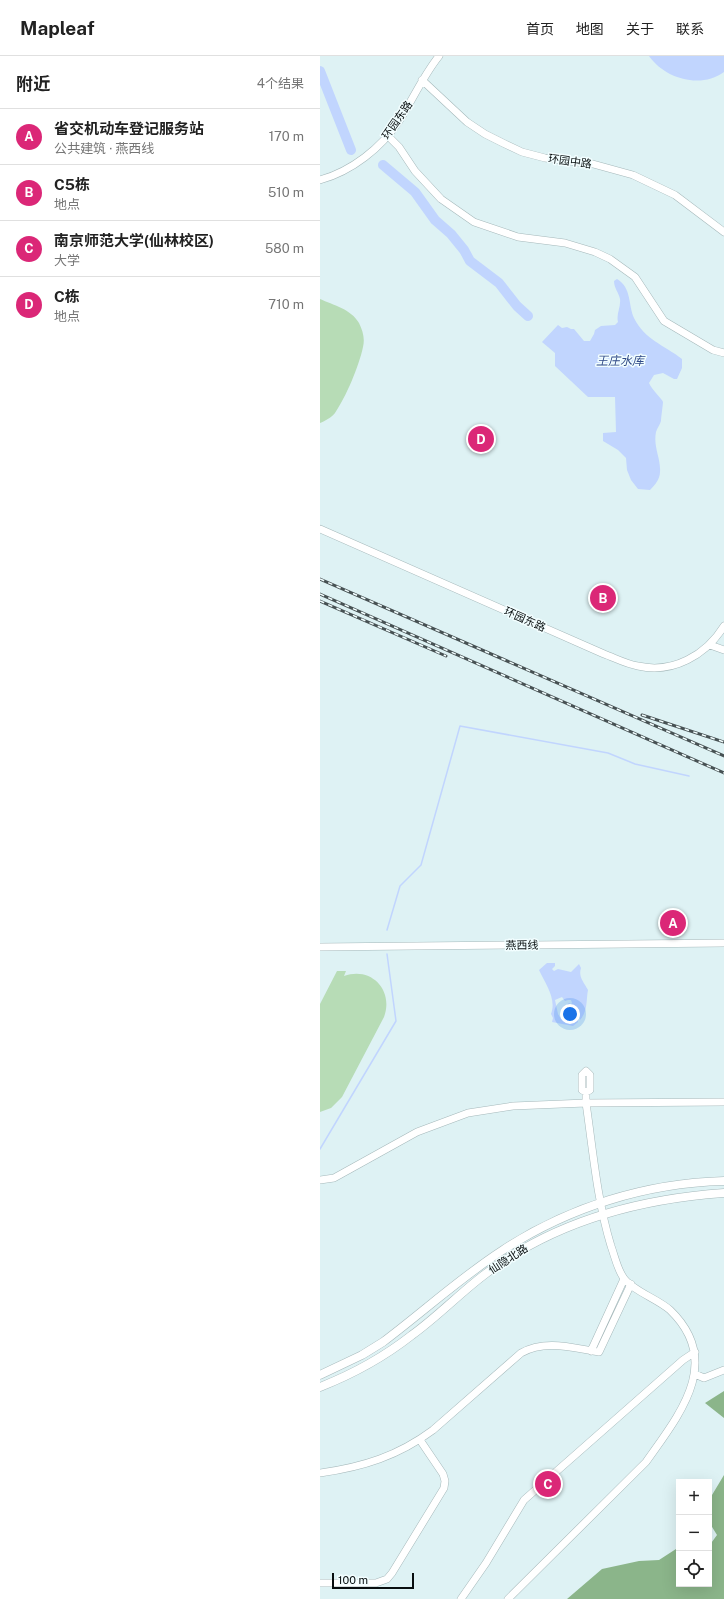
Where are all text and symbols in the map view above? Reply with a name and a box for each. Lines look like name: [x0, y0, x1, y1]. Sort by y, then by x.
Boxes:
text: Mapleaf: [20, 17, 94, 39]
text: 首页: [526, 21, 554, 37]
text: 地图: [576, 21, 604, 37]
text: 关于: [626, 21, 654, 37]
text: 联系: [676, 21, 704, 37]
text: 附近: [16, 74, 50, 94]
text: 4个结果: [257, 76, 304, 91]
street label: 环园东路: [379, 99, 415, 141]
text: 省交机动车登记服务站: [54, 120, 204, 137]
text: A: [24, 129, 34, 144]
text: 170 m: [269, 129, 304, 144]
text: 公共建筑 · 燕西线: [54, 141, 154, 156]
street label: 环园中路: [547, 152, 593, 170]
text: C5栋: [54, 176, 90, 193]
text: B: [25, 185, 33, 200]
text: 510 m: [268, 185, 304, 200]
text: 地点: [54, 197, 80, 212]
text: 南京师范大学(仙林校区): [54, 232, 214, 249]
text: C: [24, 241, 34, 256]
text: 580 m: [265, 241, 304, 256]
text: 大学: [54, 253, 80, 268]
text: C栋: [54, 288, 80, 305]
text: D: [24, 297, 34, 312]
text: 710 m: [268, 297, 304, 312]
text: 地点: [54, 309, 80, 324]
water label: 王庄水库: [596, 354, 646, 368]
pin: D: [468, 424, 494, 454]
pin: B: [590, 583, 616, 613]
street label: 环园东路: [502, 605, 548, 633]
pin: A: [660, 908, 686, 938]
street label: 燕西线: [505, 939, 539, 951]
your location: [560, 1004, 580, 1024]
street label: 仙隐北路: [486, 1242, 530, 1276]
pin: C: [535, 1469, 561, 1499]
map controls: [676, 1479, 712, 1587]
button: +: [676, 1479, 712, 1515]
button: −: [676, 1515, 712, 1551]
button: locate: [676, 1551, 712, 1587]
scale bar: [332, 1571, 414, 1590]
text: 100 m: [338, 1574, 368, 1586]

